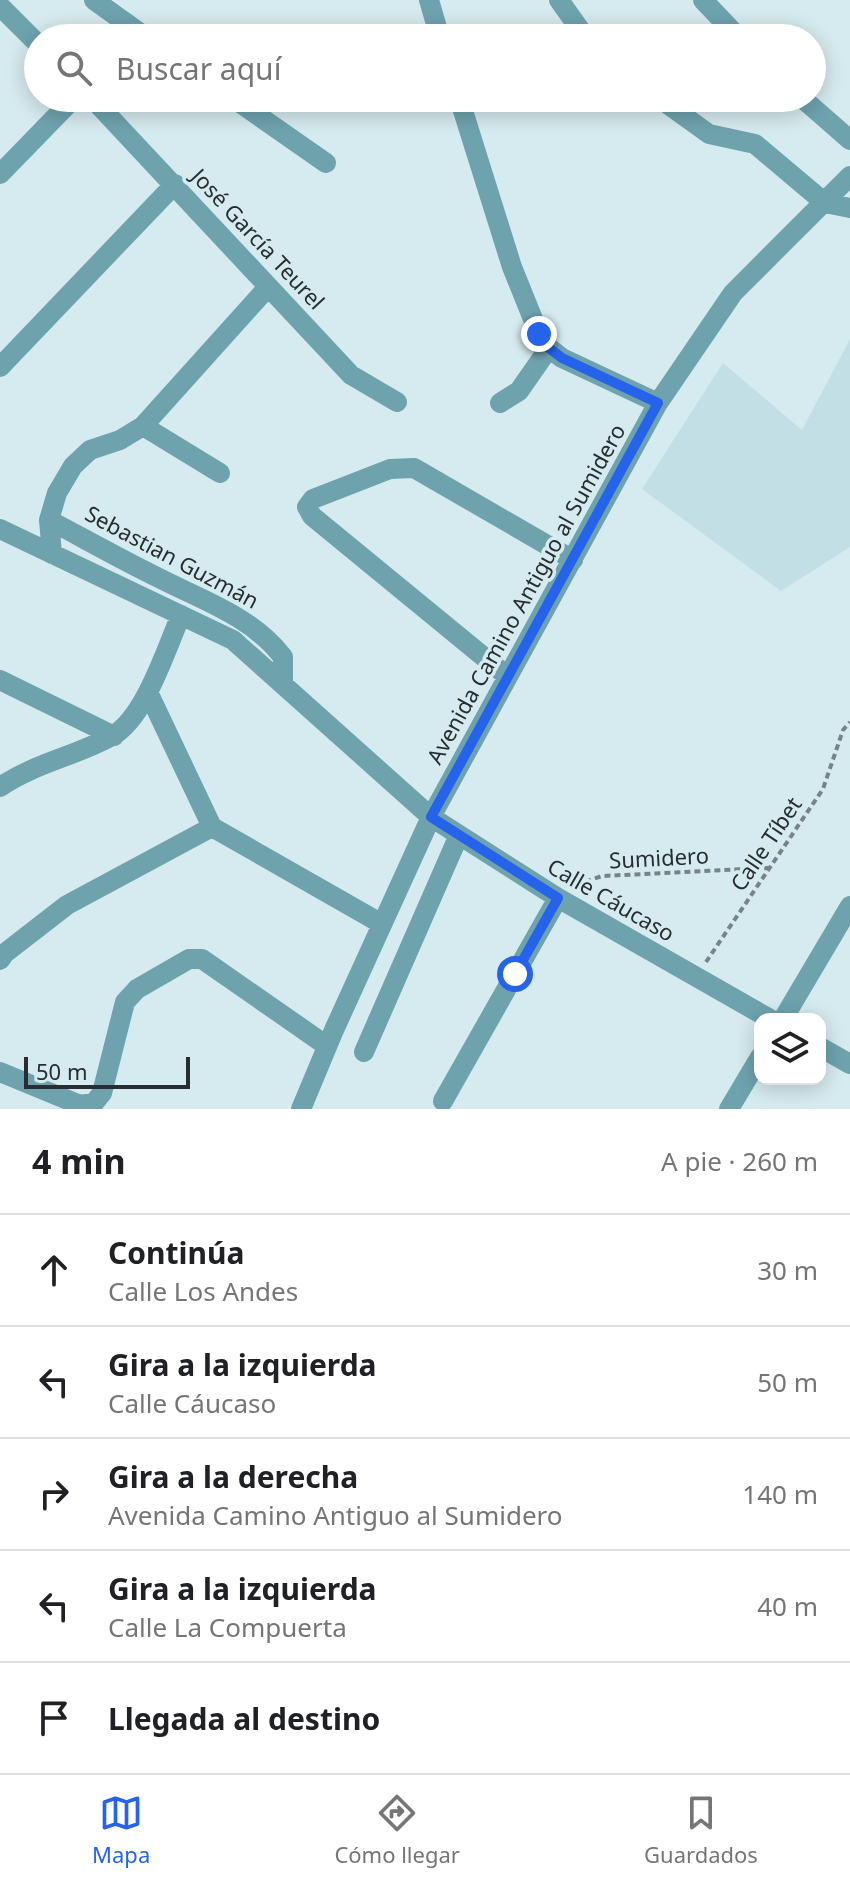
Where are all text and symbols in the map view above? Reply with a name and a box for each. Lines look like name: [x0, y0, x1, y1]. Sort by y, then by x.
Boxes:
search box: [24, 24, 826, 112]
icon: search: [52, 46, 96, 90]
text: Buscar aquí: [116, 48, 281, 89]
street label: José García Teurel: [184, 160, 332, 315]
route end: [521, 316, 557, 352]
street label: Avenida Camino Antiguo al Sumidero: [419, 418, 631, 769]
street label: Sebastian Guzmán: [80, 498, 265, 615]
street label: Calle Tíbet: [723, 790, 808, 896]
street label: Sumidero: [608, 839, 710, 875]
street label: Calle Cáucaso: [542, 851, 681, 948]
route start: [497, 956, 533, 992]
map controls: [754, 1013, 826, 1085]
button: layers: [754, 1013, 826, 1085]
scale bar: [24, 1053, 190, 1089]
text: 50 m: [36, 1056, 87, 1086]
text: 4 min: [32, 1138, 126, 1184]
text: A pie · 260 m: [661, 1143, 818, 1179]
text: Continúa: [108, 1232, 244, 1273]
icon: ahead: [32, 1248, 76, 1292]
text: 30 m: [757, 1252, 818, 1288]
text: Calle Los Andes: [108, 1273, 298, 1309]
text: Gira a la izquierda: [108, 1344, 377, 1385]
icon: left: [32, 1360, 76, 1404]
text: 50 m: [757, 1364, 818, 1400]
text: Calle Cáucaso: [108, 1385, 276, 1421]
text: Gira a la derecha: [108, 1456, 358, 1497]
icon: right: [32, 1472, 76, 1516]
text: 140 m: [742, 1476, 818, 1512]
text: Avenida Camino Antiguo al Sumidero: [108, 1497, 563, 1533]
text: Gira a la izquierda: [108, 1568, 377, 1609]
icon: left: [32, 1584, 76, 1628]
text: 40 m: [757, 1588, 818, 1624]
text: Calle La Compuerta: [108, 1609, 347, 1645]
icon: arrive: [32, 1696, 76, 1740]
text: Llegada al destino: [108, 1698, 380, 1739]
tab: Mapa: [92, 1791, 150, 1869]
tab: Cómo llegar: [334, 1791, 460, 1869]
tab: Guardados: [644, 1791, 758, 1869]

